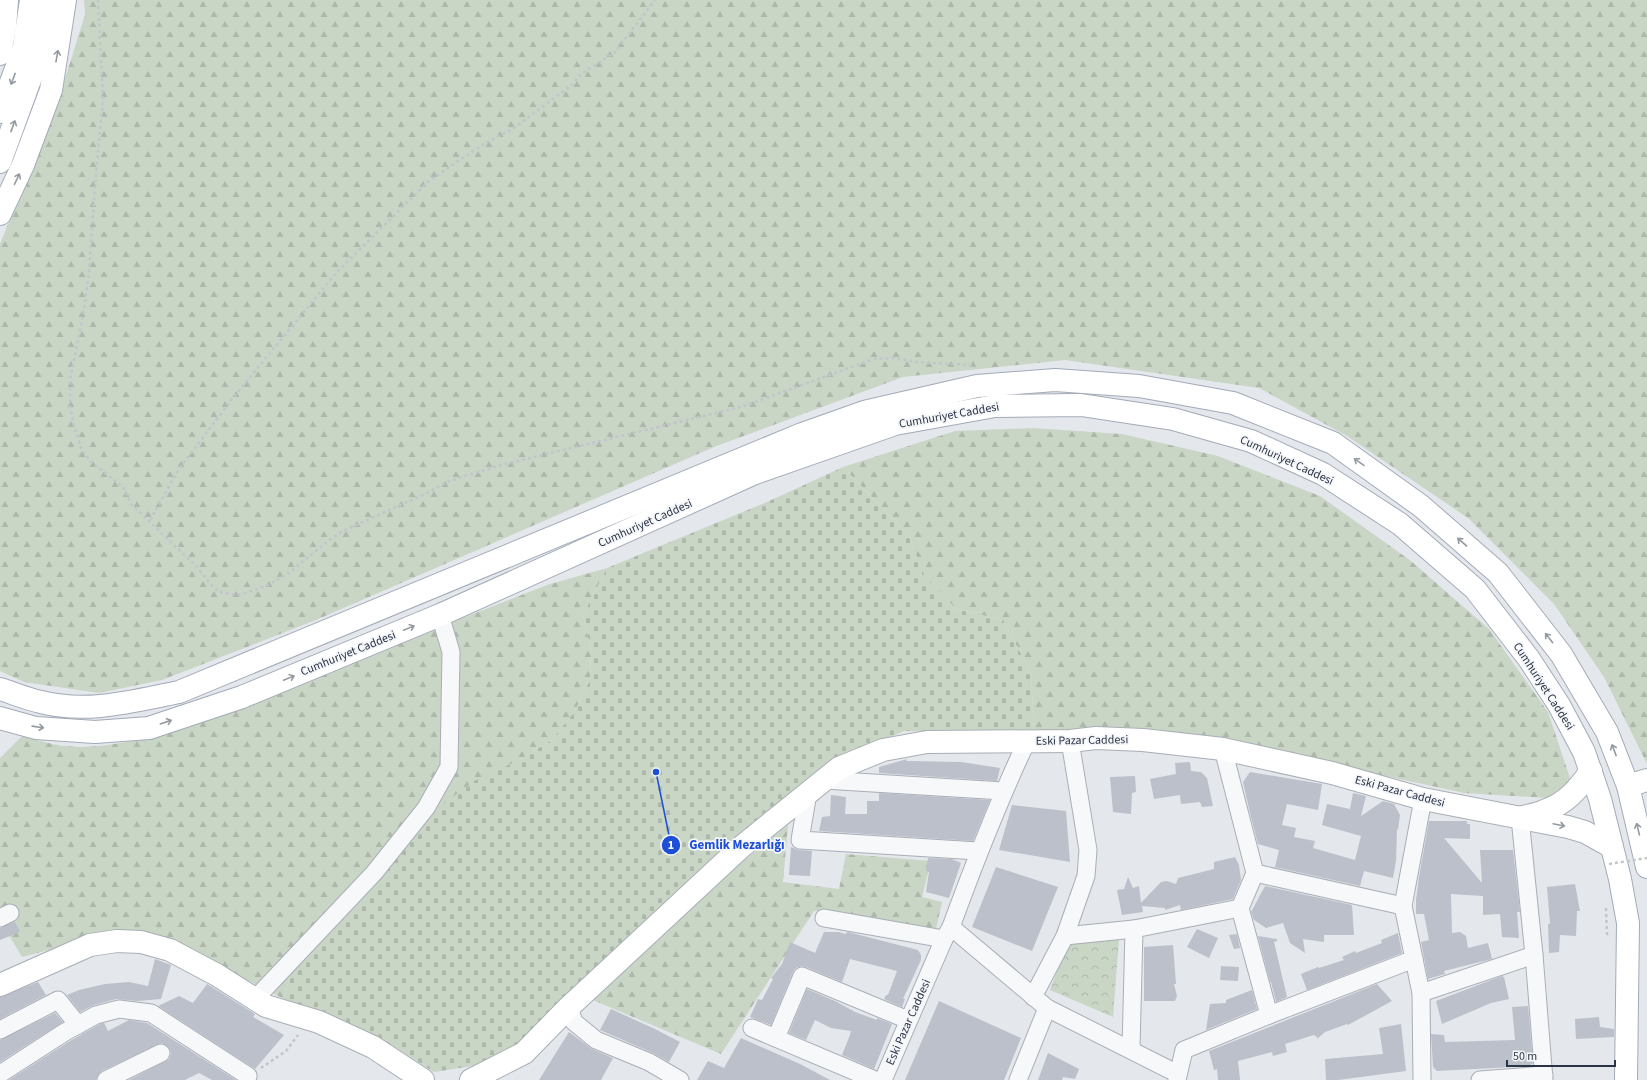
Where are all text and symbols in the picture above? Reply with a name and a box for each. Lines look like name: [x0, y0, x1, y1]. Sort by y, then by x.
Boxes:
one-way arrow: [53, 49, 61, 62]
one-way arrow: [9, 72, 17, 84]
one-way arrow: [10, 120, 18, 132]
one-way arrow: [14, 173, 21, 185]
street label: Cumhuriyet Caddesi: [898, 398, 1001, 433]
street label: Cumhuriyet Caddesi: [1237, 431, 1336, 490]
one-way arrow: [1354, 458, 1365, 466]
street label: Cumhuriyet Caddesi: [595, 495, 695, 552]
one-way arrow: [1457, 537, 1467, 546]
one-way arrow: [402, 624, 414, 632]
street label: Cumhuriyet Caddesi: [298, 627, 398, 680]
one-way arrow: [1544, 632, 1553, 643]
street label: Cumhuriyet Caddesi: [1509, 639, 1578, 733]
one-way arrow: [282, 673, 294, 681]
one-way arrow: [160, 718, 172, 726]
one-way arrow: [31, 723, 44, 731]
street label: Eski Pazar Caddesi: [1036, 731, 1128, 750]
one-way arrow: [1609, 744, 1617, 756]
street label: Eski Pazar Caddesi: [1353, 771, 1447, 812]
one-way arrow: [1552, 821, 1565, 829]
one-way arrow: [1633, 823, 1641, 836]
callout: Gemlik Mezarlığı: [661, 832, 793, 857]
text: Gemlik Mezarlığı: [689, 836, 785, 854]
text: 1: [668, 837, 674, 854]
street label: Eski Pazar Caddesi: [882, 976, 935, 1068]
scale bar: [1507, 1042, 1615, 1068]
text: 50 m: [1513, 1048, 1537, 1065]

